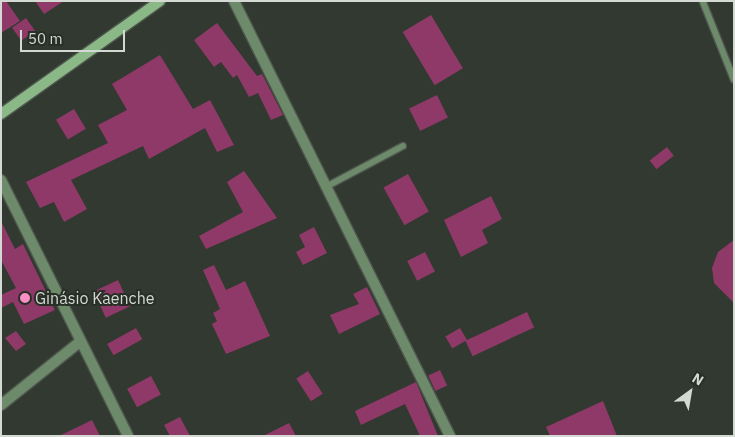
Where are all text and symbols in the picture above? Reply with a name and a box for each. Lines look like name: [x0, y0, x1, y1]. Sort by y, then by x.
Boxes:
scale bar: [22, 20, 128, 52]
text: 50 m: [28, 29, 63, 48]
place label: Ginásio Kaenche: [35, 288, 155, 308]
marker: Ginásio Kaenche: [19, 292, 31, 304]
north arrow: [665, 367, 715, 417]
text: N: [689, 369, 707, 390]

